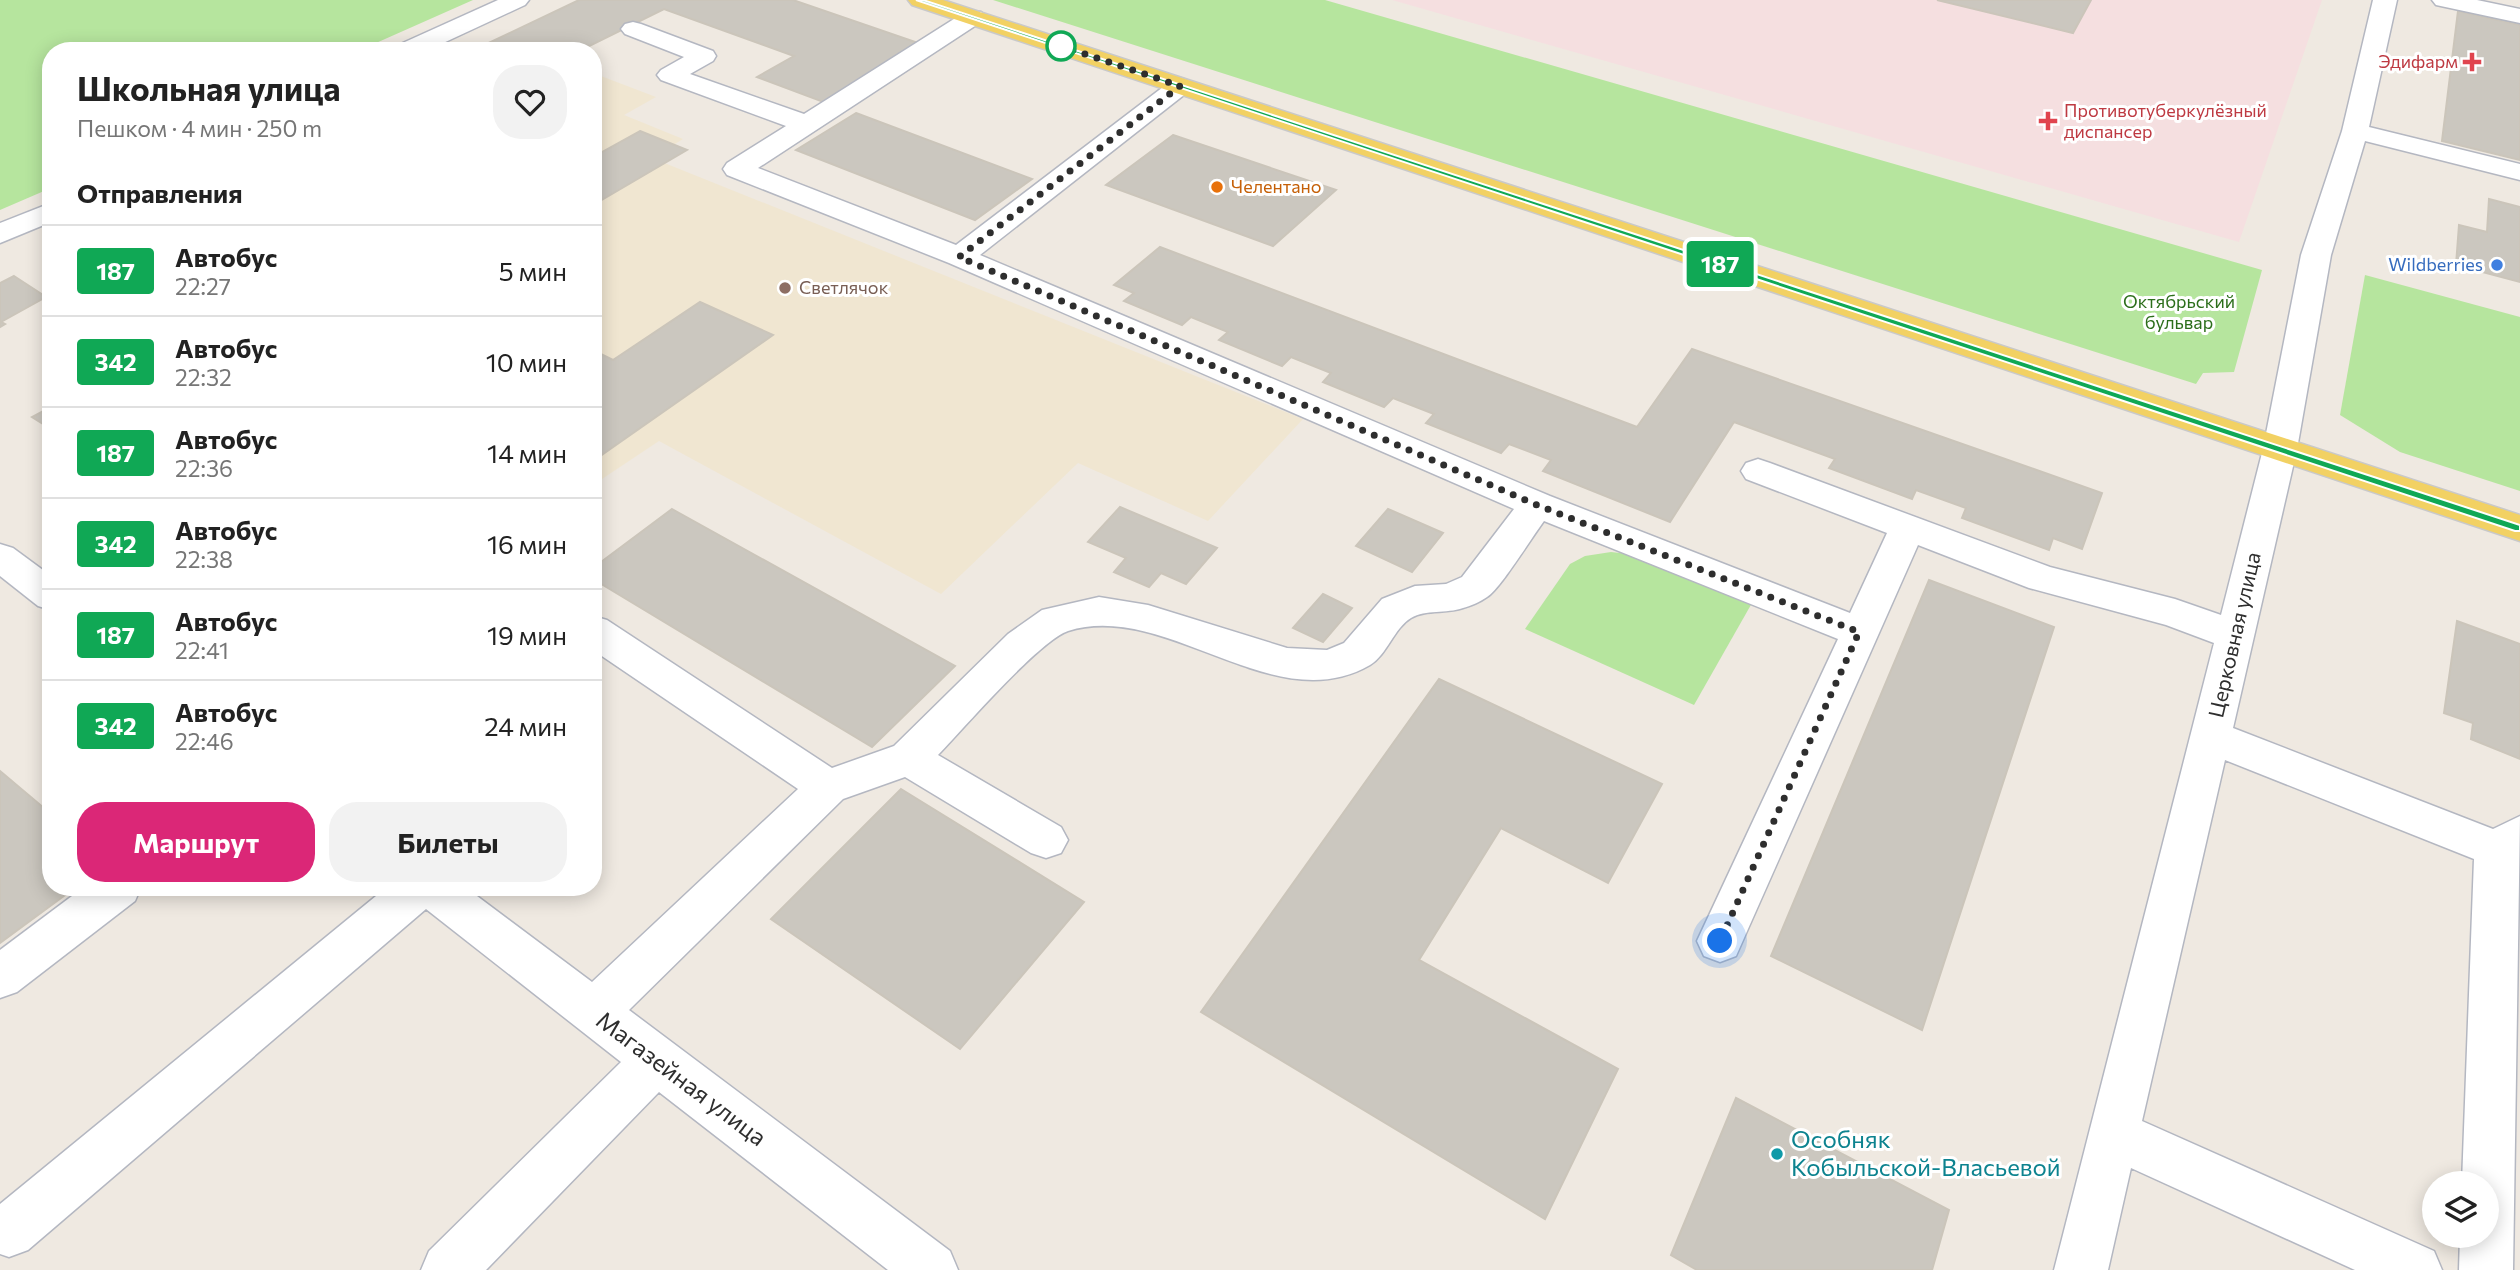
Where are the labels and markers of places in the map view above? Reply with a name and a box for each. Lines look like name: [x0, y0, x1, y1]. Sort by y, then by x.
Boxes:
unlabelled marker: [1046, 31, 1076, 61]
place label: Эдифарм: [2378, 50, 2458, 72]
marker: Эдифарм: [2464, 54, 2480, 70]
place label: Противотуберкулёзный диспансер: [2064, 99, 2267, 142]
marker: Противотуберкулёзный диспансер: [2038, 111, 2058, 131]
place label: Челентано: [1231, 175, 1322, 197]
marker: Челентано: [1209, 179, 1225, 195]
place label: Wildberries: [2388, 253, 2483, 275]
marker: Wildberries: [2489, 257, 2505, 273]
place label: Светлячок: [799, 276, 889, 298]
marker: Светлячок: [777, 280, 793, 296]
place label: Особняк Кобыльской-Власьевой: [1791, 1124, 2061, 1181]
marker: Особняк Кобыльской-Власьевой: [1769, 1146, 1785, 1162]

